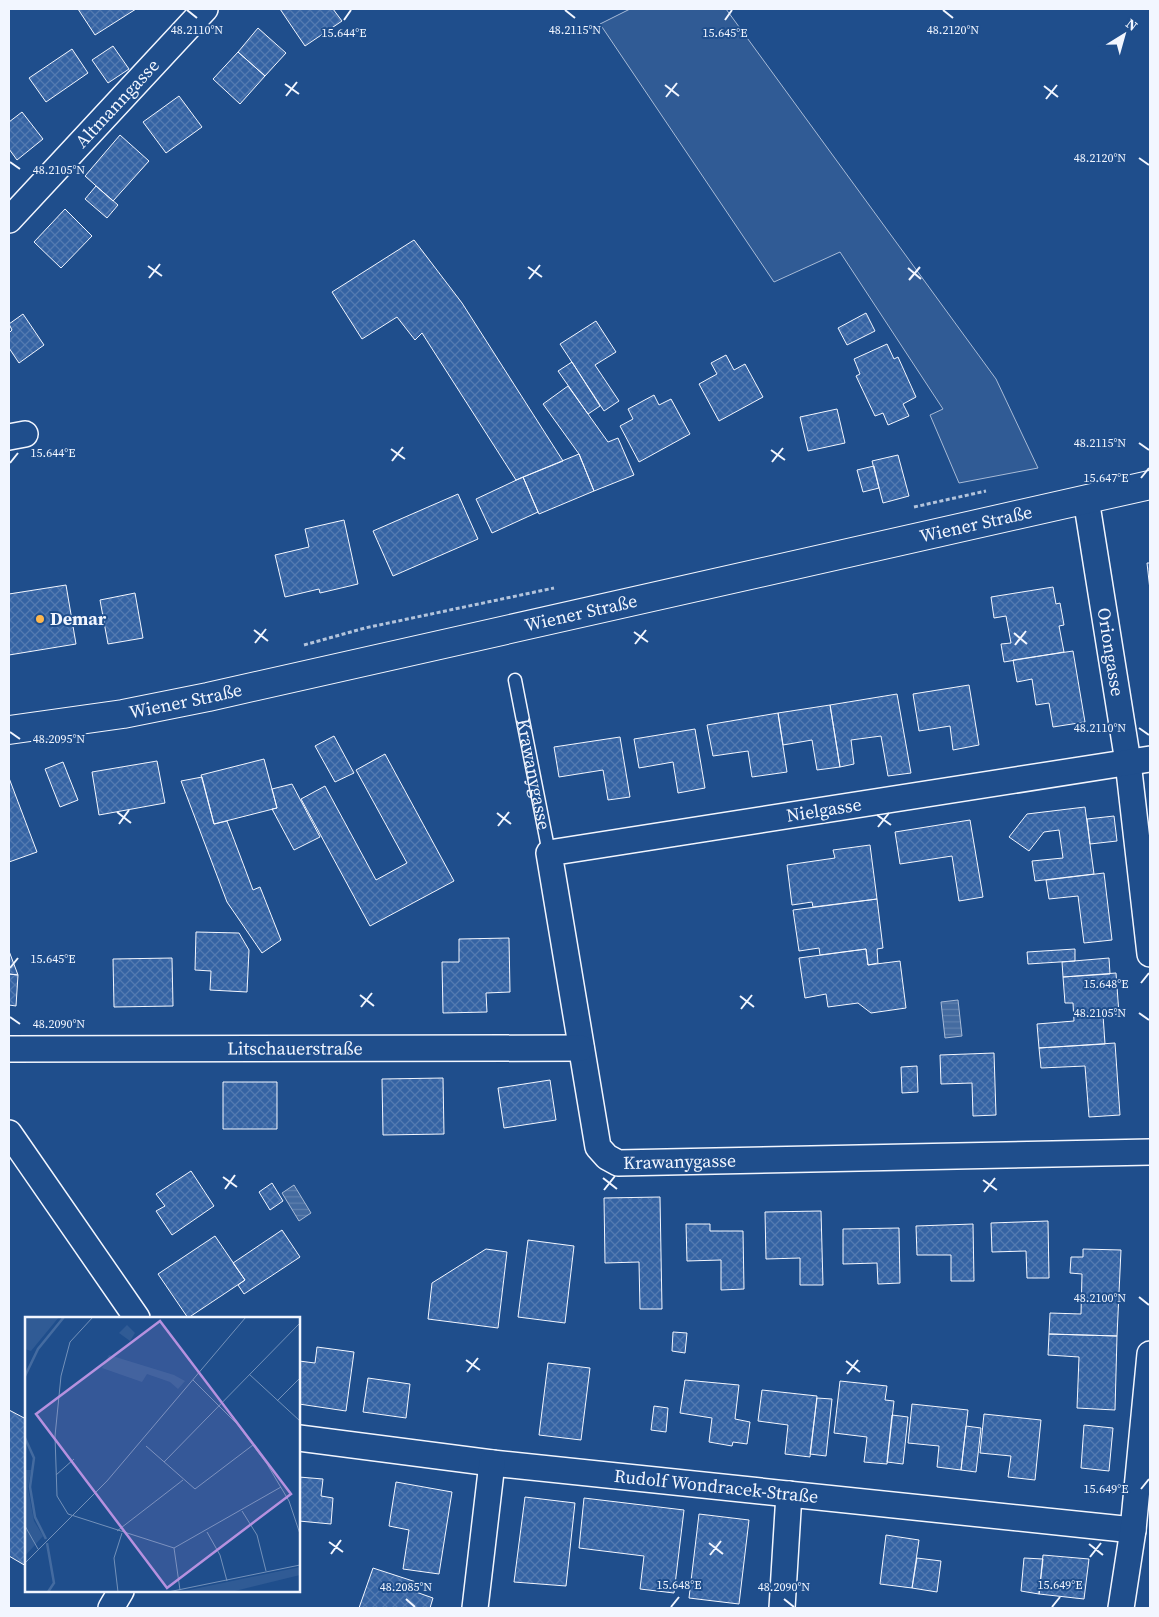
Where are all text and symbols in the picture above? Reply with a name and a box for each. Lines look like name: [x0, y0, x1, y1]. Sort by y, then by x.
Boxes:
north arrow: [1099, 10, 1149, 60]
text: N: [1122, 14, 1142, 36]
text: 48.2110°N: [171, 22, 223, 38]
text: 48.2115°N: [549, 22, 601, 38]
text: 48.2120°N: [927, 22, 979, 38]
text: 15.644°E: [322, 25, 366, 41]
text: 15.645°E: [703, 25, 747, 41]
street label: Altmanngasse: [69, 53, 165, 153]
text: 48.2120°N: [1074, 150, 1126, 166]
text: 48.2105°N: [33, 162, 85, 178]
text: 48.2115°N: [1074, 435, 1126, 451]
text: 15.644°E: [31, 445, 75, 461]
text: 15.647°E: [1084, 470, 1128, 486]
street label: Wiener Straße: [917, 499, 1035, 548]
street label: Wiener Straße: [522, 588, 640, 637]
place label: Demar: [50, 606, 107, 631]
street label: Oriongasse: [1092, 606, 1130, 698]
marker: Demar: [34, 613, 46, 625]
street label: Wiener Straße: [127, 677, 244, 724]
street label: Krawanygasse: [511, 716, 557, 832]
text: 48.2110°N: [1074, 720, 1126, 736]
text: 48.2095°N: [33, 731, 85, 747]
street label: Nielgasse: [785, 791, 863, 828]
text: 15.645°E: [31, 951, 75, 967]
text: 15.648°E: [1084, 976, 1128, 992]
text: 48.2105°N: [1074, 1005, 1126, 1021]
text: 48.2090°N: [33, 1016, 85, 1032]
street label: Litschauerstraße: [227, 1035, 363, 1061]
street label: Krawanygasse: [623, 1148, 736, 1175]
text: 48.2100°N: [1074, 1290, 1126, 1306]
inset map: [25, 1317, 300, 1592]
street label: Rudolf Wondracek-Straße: [613, 1463, 820, 1509]
text: 15.649°E: [1084, 1481, 1128, 1497]
text: 15.648°E: [657, 1577, 701, 1593]
text: 15.649°E: [1038, 1577, 1082, 1593]
text: 48.2085°N: [380, 1579, 432, 1595]
text: 48.2090°N: [758, 1579, 810, 1595]

